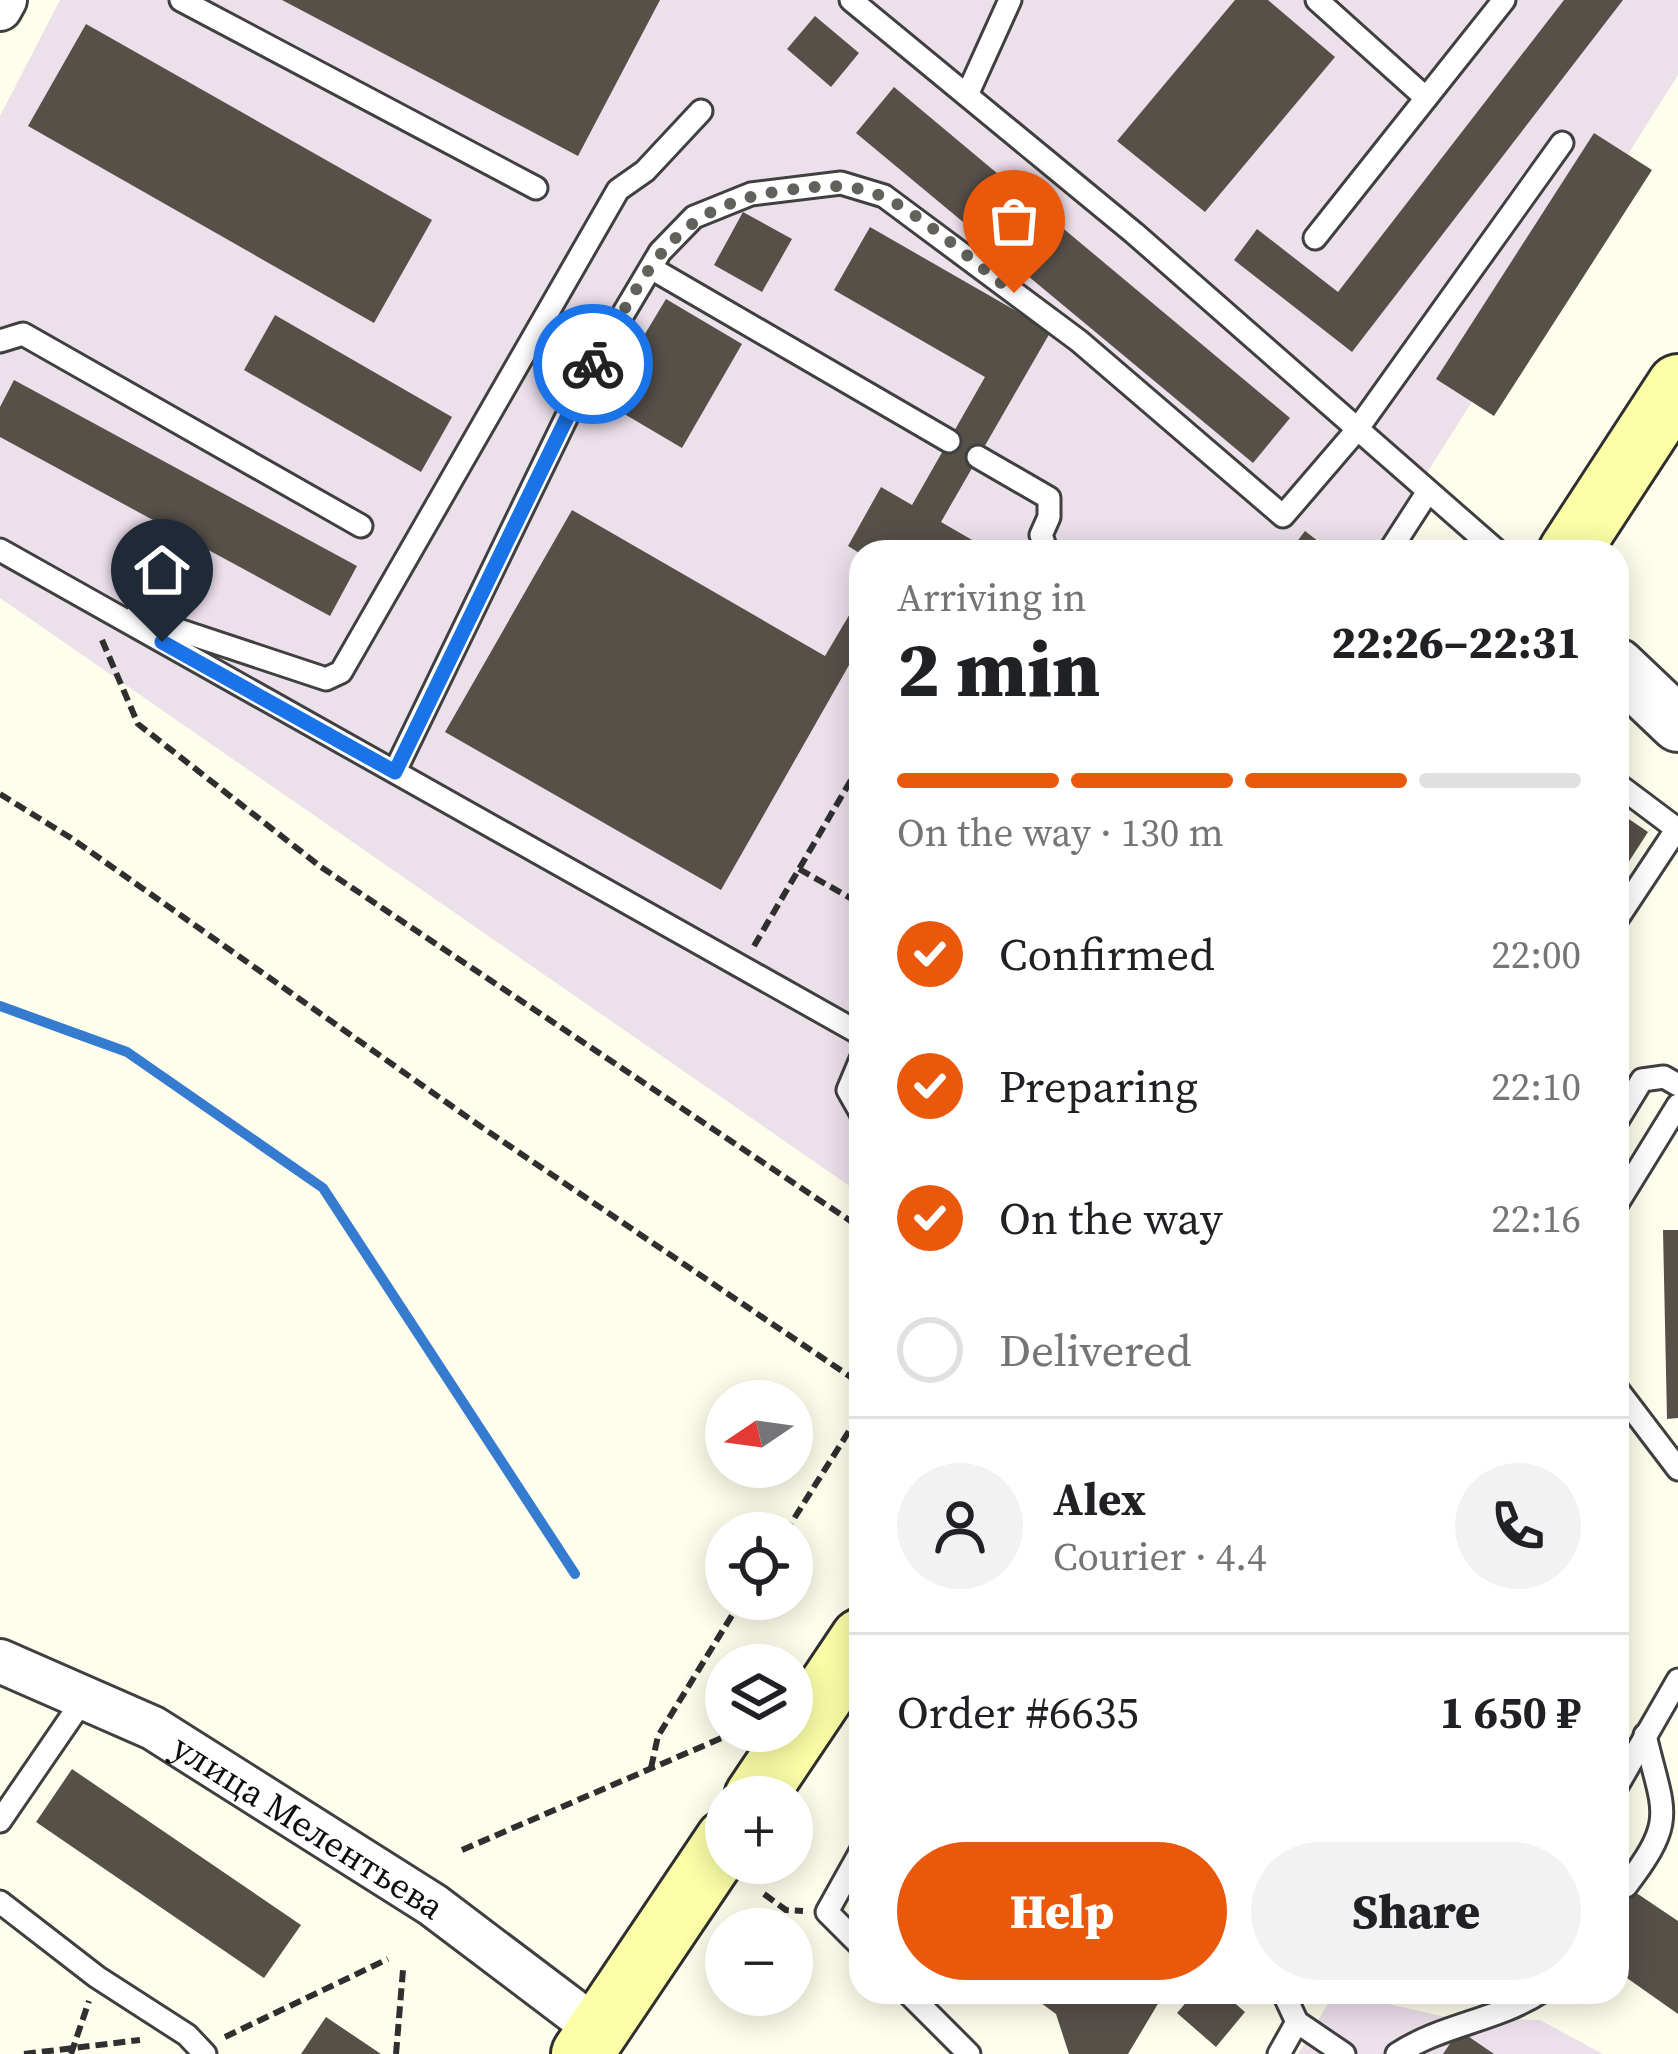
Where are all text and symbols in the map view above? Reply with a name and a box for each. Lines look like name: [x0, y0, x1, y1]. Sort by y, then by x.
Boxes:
pin: [963, 170, 1065, 293]
icon: bag: [981, 188, 1047, 254]
courier: [533, 304, 653, 424]
icon: bike: [560, 331, 626, 397]
pin: [111, 519, 213, 642]
icon: home: [129, 537, 195, 603]
text: Arriving in: [897, 571, 1086, 624]
text: 22:26–22:31: [1331, 611, 1581, 673]
text: 2 min: [897, 615, 1100, 722]
text: On the way · 130 m: [897, 806, 1224, 859]
icon: check: [897, 921, 963, 987]
text: Confirmed: [999, 923, 1215, 985]
text: 22:00: [1491, 928, 1581, 981]
icon: check: [897, 1053, 963, 1119]
text: Preparing: [999, 1055, 1198, 1117]
text: 22:10: [1491, 1060, 1581, 1113]
icon: check: [897, 1185, 963, 1251]
text: On the way: [999, 1187, 1223, 1249]
text: 22:16: [1491, 1192, 1581, 1245]
text: Delivered: [999, 1319, 1191, 1381]
north arrow: [705, 1380, 813, 1488]
map controls: [705, 1380, 813, 2016]
button: person: [897, 1463, 1023, 1589]
button: phone: [1455, 1463, 1581, 1589]
text: Alex: [1053, 1468, 1146, 1530]
button: locate: [705, 1512, 813, 1620]
text: Courier · 4.4: [1053, 1530, 1266, 1583]
button: layers: [705, 1644, 813, 1752]
text: Order #6635: [897, 1681, 1139, 1743]
text: 1 650 ₽: [1440, 1681, 1581, 1743]
street label: улица Мелентьева: [163, 1722, 456, 1930]
button: +: [705, 1776, 813, 1884]
button: Help: [897, 1842, 1227, 1980]
button: Share: [1251, 1842, 1581, 1980]
button: −: [705, 1908, 813, 2016]

